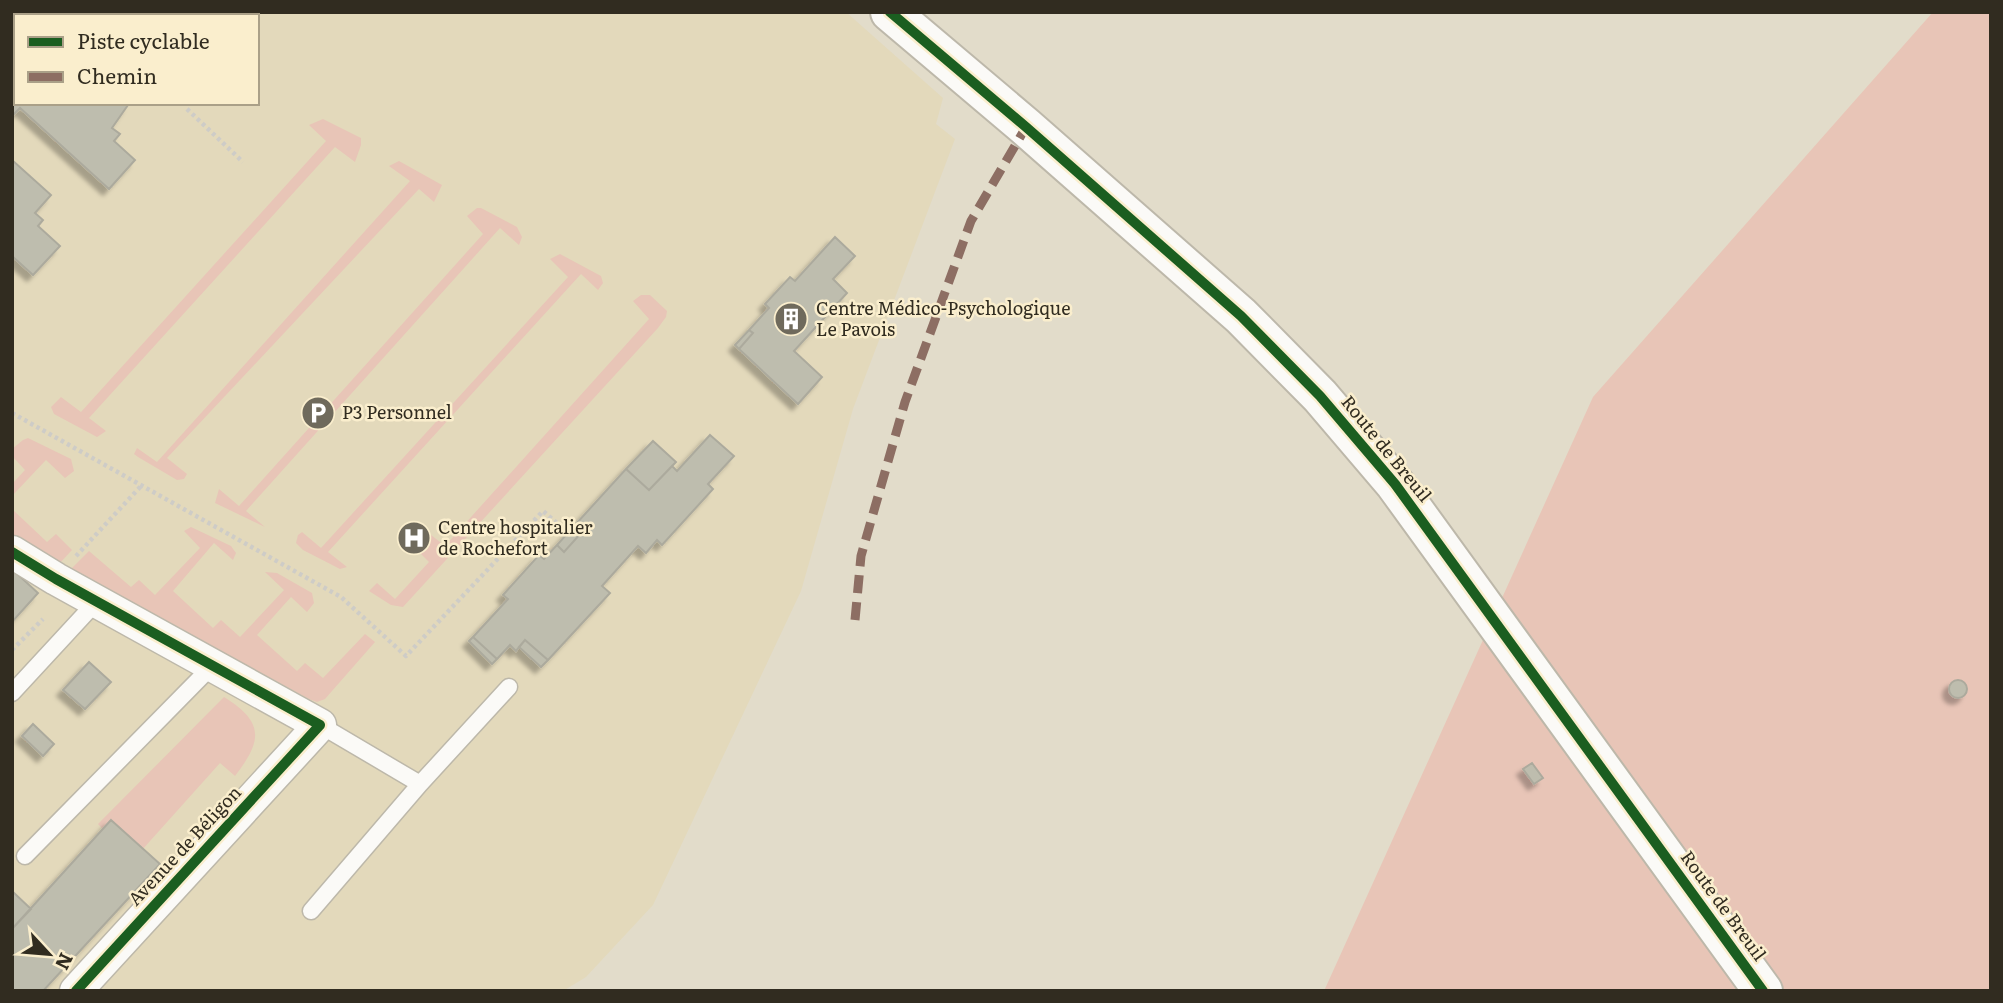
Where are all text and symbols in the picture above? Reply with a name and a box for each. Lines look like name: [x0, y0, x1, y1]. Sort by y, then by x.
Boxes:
legend: [14, 14, 259, 105]
text: Piste cyclable: [77, 24, 210, 55]
text: Chemin: [77, 59, 157, 90]
place label: Centre Médico-Psychologique Le Pavois: [816, 294, 1071, 342]
building icon: Centre Médico-Psychologique Le Pavois: [772, 300, 810, 338]
street label: Route de Breuil: [1336, 389, 1439, 507]
parking icon: P3 Personnel: [299, 394, 337, 432]
place label: P3 Personnel: [342, 398, 452, 425]
place label: Centre hospitalier de Rochefort: [438, 513, 593, 561]
hospital icon: Centre hospitalier de Rochefort: [395, 519, 433, 557]
street label: Avenue de Béligon: [121, 779, 247, 911]
street label: Route de Breuil: [1675, 844, 1774, 966]
north arrow: [14, 919, 84, 989]
text: N: [49, 949, 81, 975]

